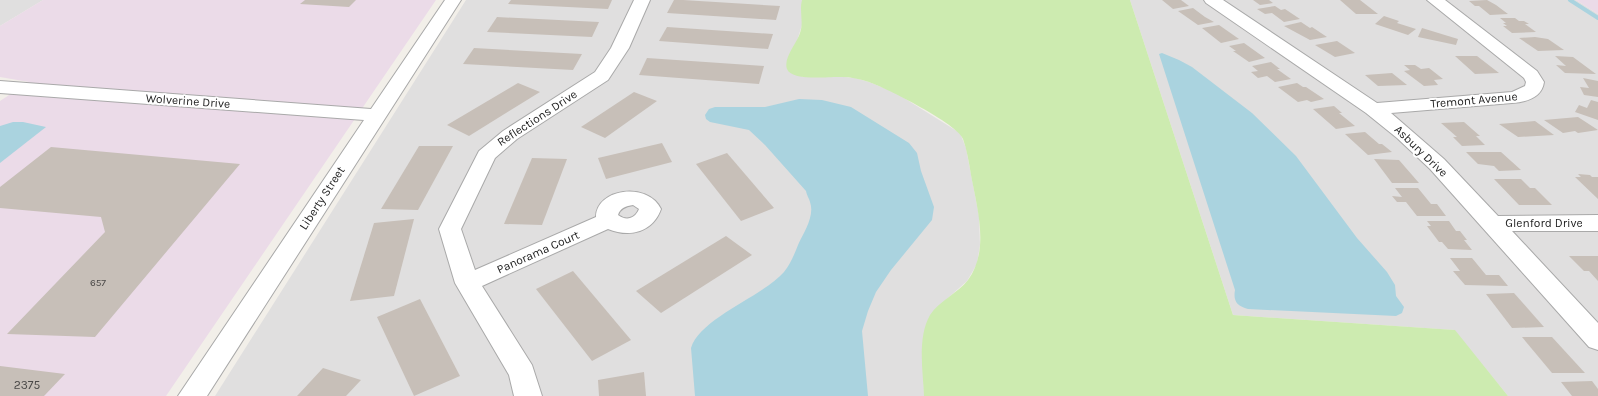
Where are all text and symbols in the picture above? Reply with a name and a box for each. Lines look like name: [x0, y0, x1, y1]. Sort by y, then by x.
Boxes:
street label: Reflections Drive: [494, 87, 580, 149]
street label: Tremont Avenue: [1430, 89, 1518, 111]
street label: Wolverine Drive: [145, 91, 231, 111]
street label: Asbury Drive: [1392, 122, 1450, 180]
street label: Liberty Street: [296, 163, 348, 232]
street label: Glenford Drive: [1505, 216, 1583, 230]
street label: Panorama Court: [495, 227, 582, 276]
house number: 657: [90, 277, 106, 289]
house number: 2375: [14, 378, 40, 392]

